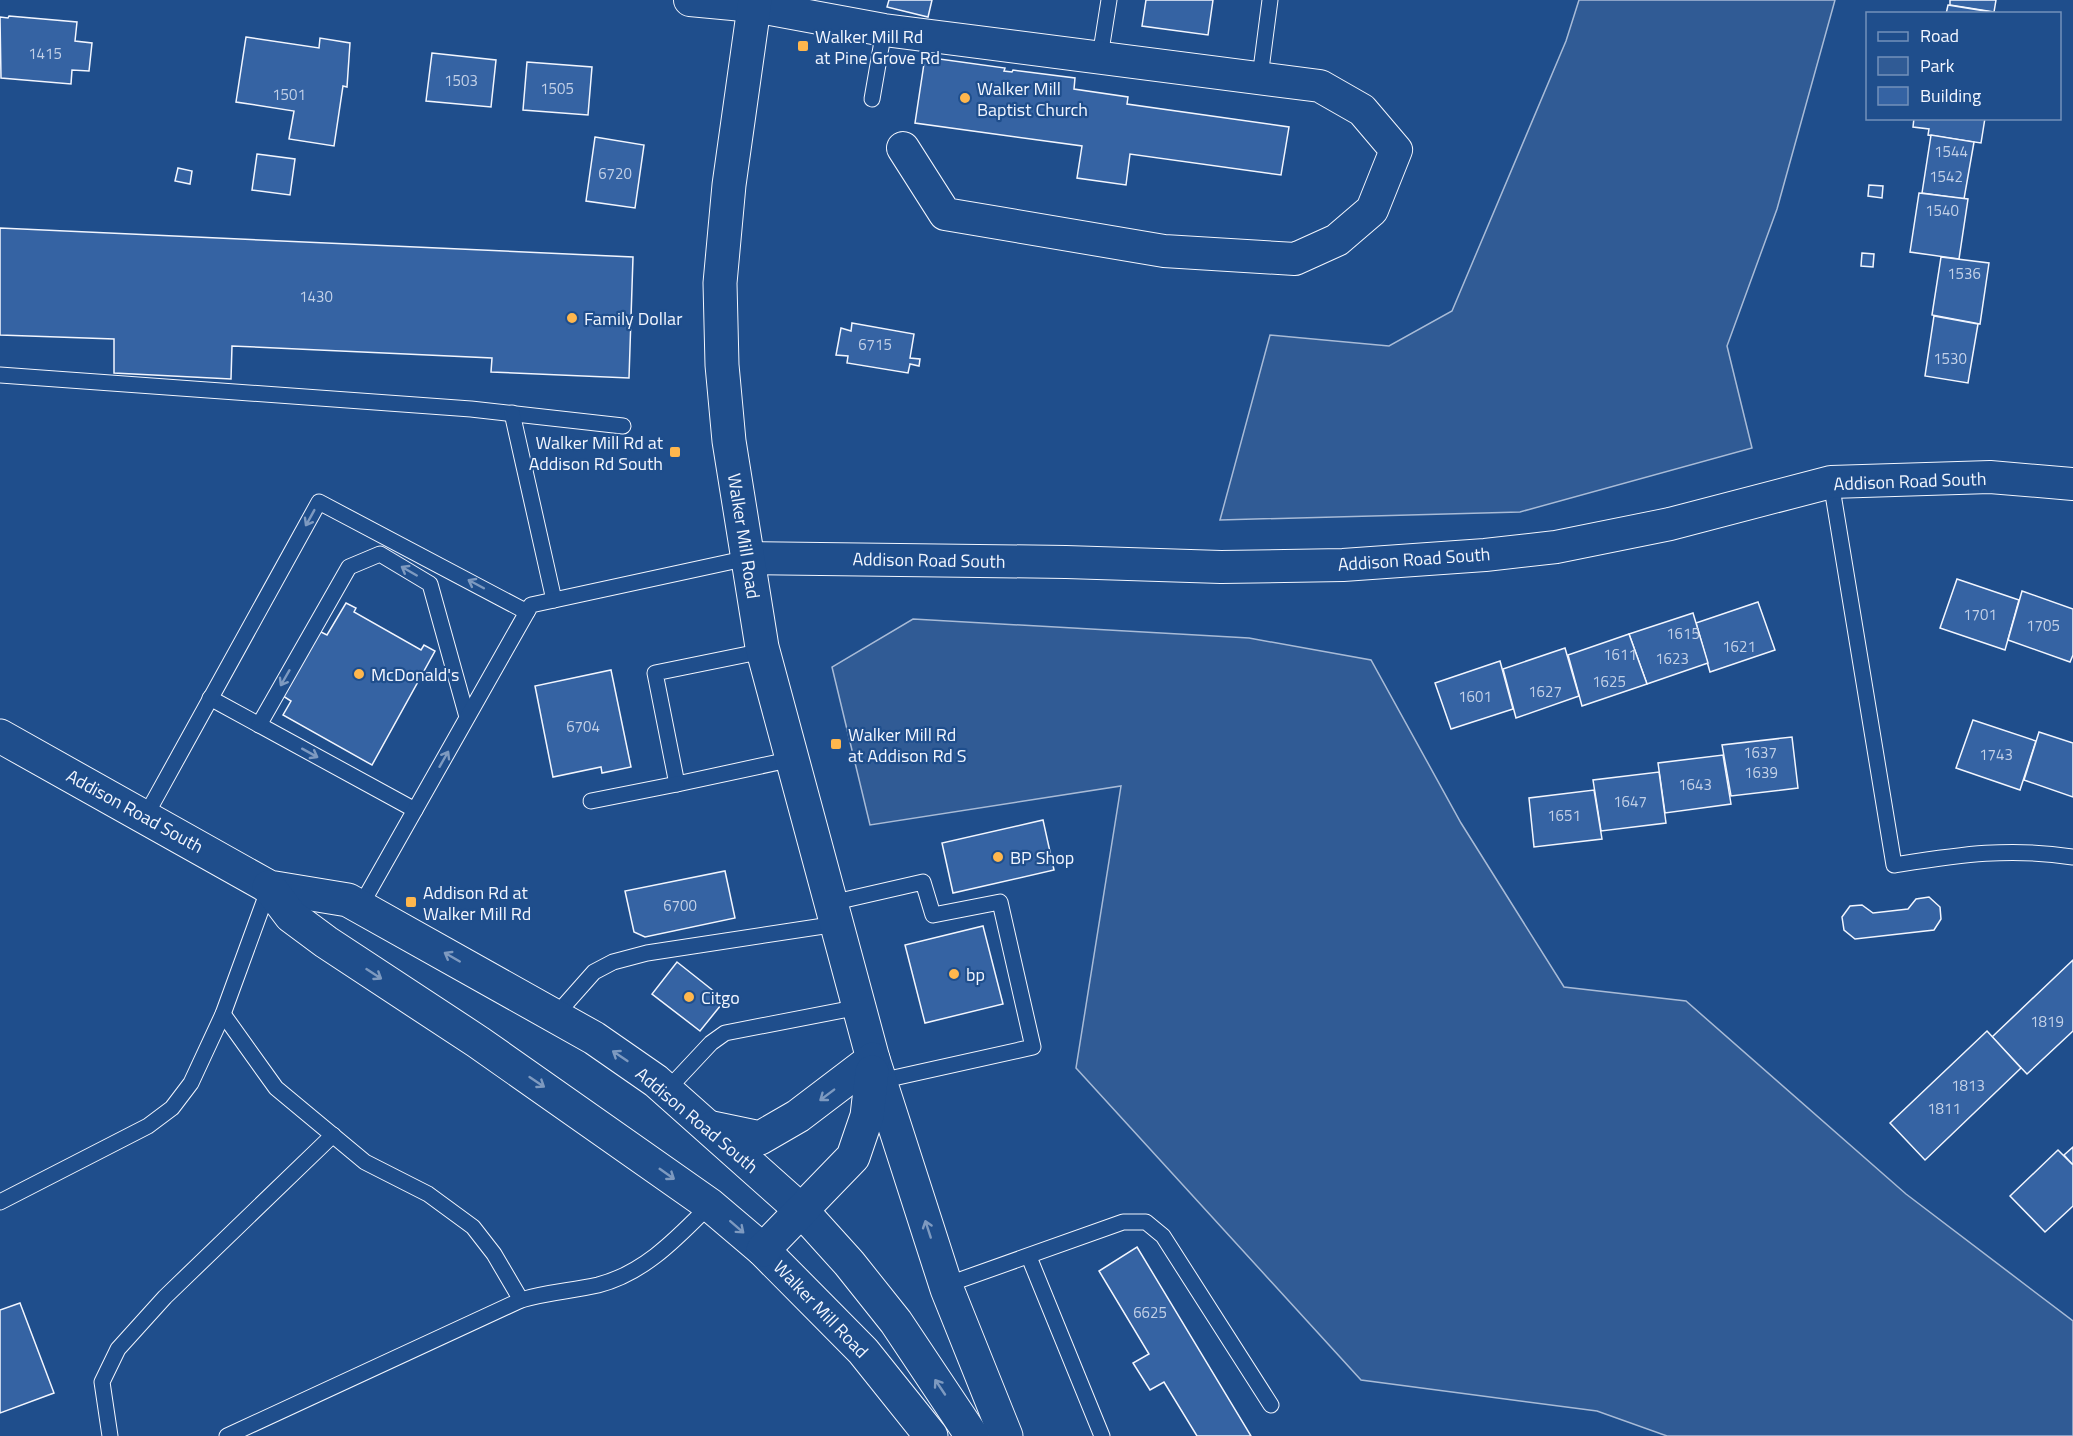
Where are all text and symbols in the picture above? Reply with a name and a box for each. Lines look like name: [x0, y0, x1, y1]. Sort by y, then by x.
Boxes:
legend: [1866, 12, 2061, 120]
text: Road: [1920, 22, 1959, 49]
place label: Walker Mill Rd at Pine Grove Rd: [815, 23, 940, 71]
marker: Walker Mill Rd at Pine Grove Rd: [796, 39, 810, 53]
house number: 1415: [28, 42, 62, 65]
text: Park: [1920, 52, 1955, 79]
house number: 1503: [444, 69, 478, 92]
place label: Walker Mill Baptist Church: [977, 75, 1088, 123]
house number: 1505: [540, 77, 574, 100]
text: Building: [1920, 82, 1981, 109]
house number: 1501: [272, 83, 306, 106]
marker: Walker Mill Baptist Church: [958, 91, 972, 105]
house number: 1544: [1934, 140, 1968, 163]
house number: 6720: [598, 162, 632, 185]
house number: 1542: [1929, 165, 1963, 188]
house number: 1540: [1925, 199, 1959, 222]
house number: 1536: [1947, 262, 1981, 285]
house number: 1430: [299, 285, 333, 308]
place label: Family Dollar: [584, 305, 682, 332]
marker: Family Dollar: [565, 311, 579, 325]
house number: 6715: [858, 333, 892, 356]
house number: 1530: [1933, 347, 1967, 370]
place label: Walker Mill Rd at Addison Rd South: [529, 429, 664, 477]
marker: Walker Mill Rd at Addison Rd South: [668, 445, 682, 459]
street label: Addison Road South: [1833, 465, 1987, 497]
street label: Walker Mill Road: [721, 471, 767, 601]
one-way arrow: [304, 509, 316, 526]
street label: Addison Road South: [1337, 540, 1491, 578]
street label: Addison Road South: [852, 545, 1006, 575]
one-way arrow: [401, 565, 418, 577]
one-way arrow: [467, 578, 485, 590]
house number: 1701: [1963, 603, 1997, 626]
house number: 1705: [2026, 614, 2060, 637]
house number: 1615: [1666, 622, 1700, 645]
house number: 1621: [1722, 635, 1756, 658]
house number: 1611: [1603, 643, 1637, 666]
house number: 1623: [1655, 647, 1689, 670]
place label: McDonald's: [371, 661, 459, 688]
marker: McDonald's: [352, 667, 366, 681]
one-way arrow: [279, 669, 291, 686]
house number: 1625: [1592, 670, 1626, 693]
house number: 1627: [1528, 680, 1562, 703]
house number: 1601: [1458, 685, 1492, 708]
house number: 6704: [566, 715, 600, 738]
place label: Walker Mill Rd at Addison Rd S: [848, 721, 967, 769]
marker: Walker Mill Rd at Addison Rd S: [829, 737, 843, 751]
house number: 1637: [1743, 741, 1777, 764]
house number: 1743: [1979, 743, 2013, 766]
one-way arrow: [301, 747, 318, 759]
one-way arrow: [438, 751, 450, 768]
house number: 1639: [1744, 761, 1778, 784]
street label: Addison Road South: [62, 762, 208, 860]
house number: 1643: [1678, 773, 1712, 796]
house number: 1647: [1613, 790, 1647, 813]
house number: 1651: [1547, 804, 1581, 827]
place label: BP Shop: [1010, 844, 1074, 871]
marker: BP Shop: [991, 850, 1005, 864]
place label: Addison Rd at Walker Mill Rd: [423, 879, 531, 927]
house number: 6700: [663, 894, 697, 917]
marker: Addison Rd at Walker Mill Rd: [404, 895, 418, 909]
one-way arrow: [444, 951, 461, 963]
place label: bp: [966, 961, 985, 988]
marker: bp: [947, 967, 961, 981]
one-way arrow: [366, 968, 382, 980]
place label: Citgo: [701, 984, 740, 1011]
marker: Citgo: [682, 990, 696, 1004]
house number: 1819: [2030, 1010, 2064, 1033]
one-way arrow: [612, 1050, 628, 1062]
street label: Addison Road South: [630, 1061, 764, 1179]
house number: 1813: [1951, 1074, 1985, 1097]
one-way arrow: [528, 1076, 544, 1088]
one-way arrow: [819, 1088, 835, 1101]
house number: 1811: [1927, 1097, 1961, 1120]
one-way arrow: [658, 1168, 675, 1180]
one-way arrow: [922, 1220, 933, 1239]
one-way arrow: [729, 1221, 745, 1234]
street label: Walker Mill Road: [767, 1254, 875, 1364]
house number: 6625: [1133, 1301, 1167, 1324]
one-way arrow: [934, 1380, 946, 1396]

